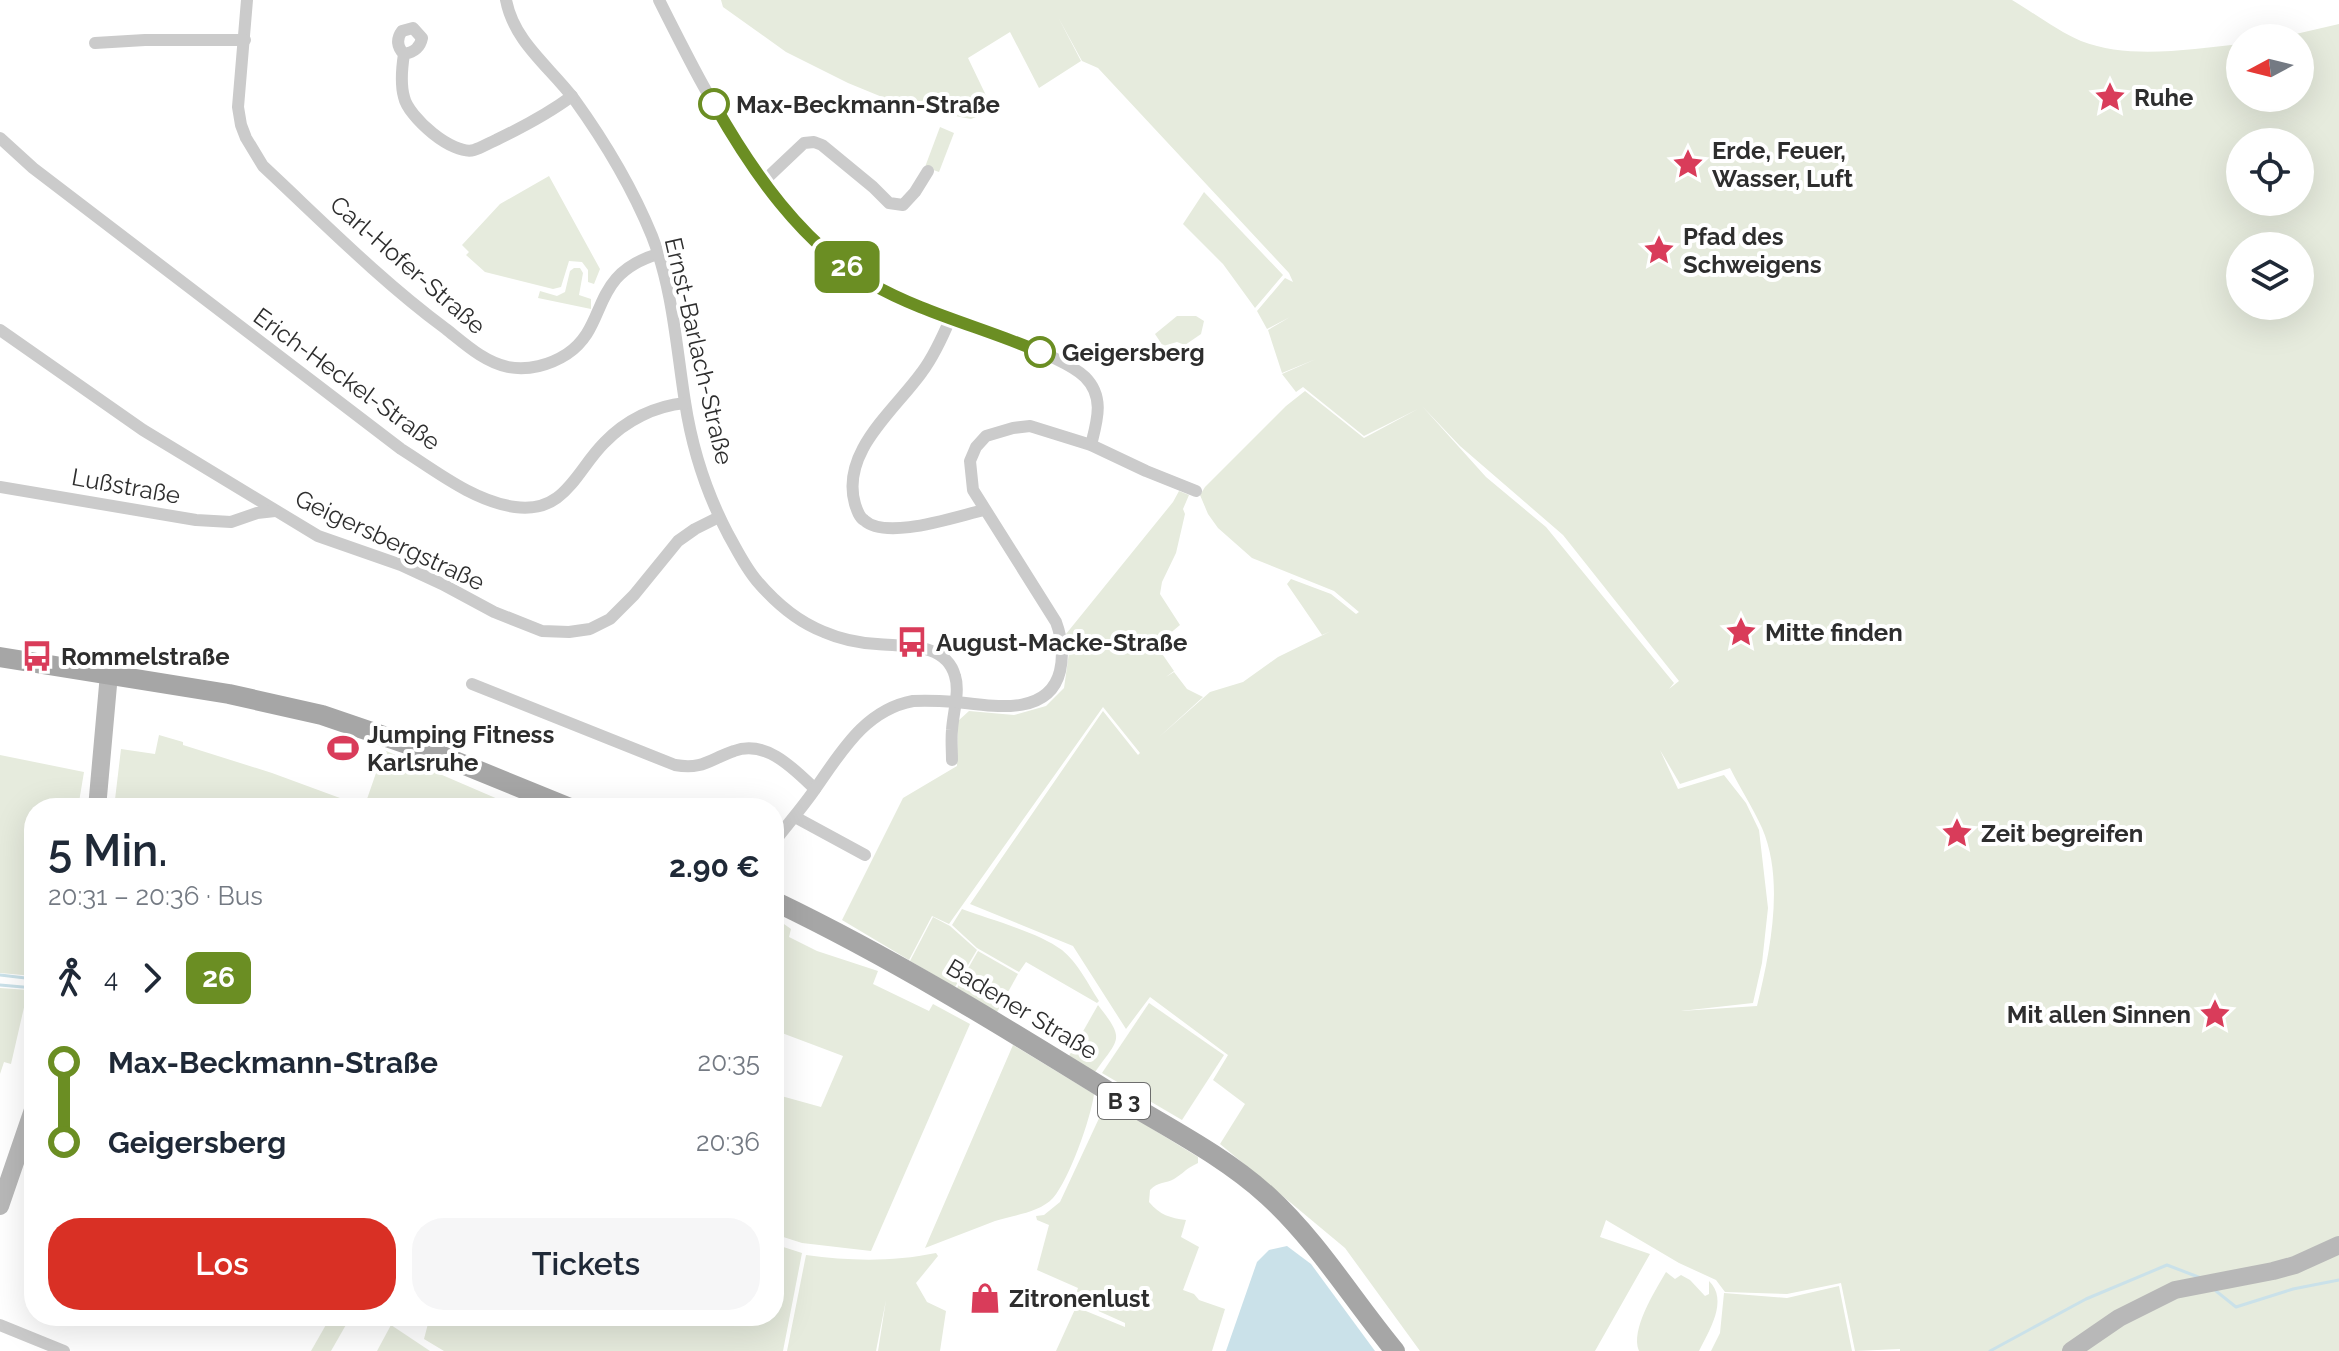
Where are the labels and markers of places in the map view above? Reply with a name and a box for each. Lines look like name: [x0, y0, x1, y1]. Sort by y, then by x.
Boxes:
place icon: Ruhe: [2093, 80, 2127, 114]
place label: Ruhe: [2134, 83, 2193, 112]
marker: Max-Beckmann-Straße: [699, 89, 729, 119]
place label: Max-Beckmann-Straße: [736, 90, 1000, 119]
place label: Erde, Feuer, Wasser, Luft: [1712, 136, 1853, 193]
place icon: Erde, Feuer, Wasser, Luft: [1671, 147, 1705, 181]
place label: Pfad des Schweigens: [1683, 222, 1822, 279]
place icon: Pfad des Schweigens: [1642, 233, 1676, 267]
marker: Geigersberg: [1025, 337, 1055, 367]
place label: Geigersberg: [1062, 338, 1205, 367]
place icon: Mitte finden: [1724, 615, 1758, 649]
place label: Mitte finden: [1765, 618, 1903, 647]
bus stop icon: August-Macke-Straße: [895, 625, 929, 659]
place label: August-Macke-Straße: [936, 628, 1187, 657]
bus stop icon: Rommelstraße: [20, 639, 54, 673]
place label: Rommelstraße: [61, 642, 230, 671]
place label: Jumping Fitness Karlsruhe: [367, 720, 554, 777]
sports icon: Jumping Fitness Karlsruhe: [326, 731, 360, 765]
place icon: Zeit begreifen: [1940, 816, 1974, 850]
place label: Zeit begreifen: [1981, 819, 2143, 848]
place icon: Mit allen Sinnen: [2198, 997, 2232, 1031]
place label: Mit allen Sinnen: [2007, 1000, 2191, 1029]
shop icon: Zitronenlust: [968, 1281, 1002, 1315]
place label: Zitronenlust: [1009, 1284, 1150, 1313]

